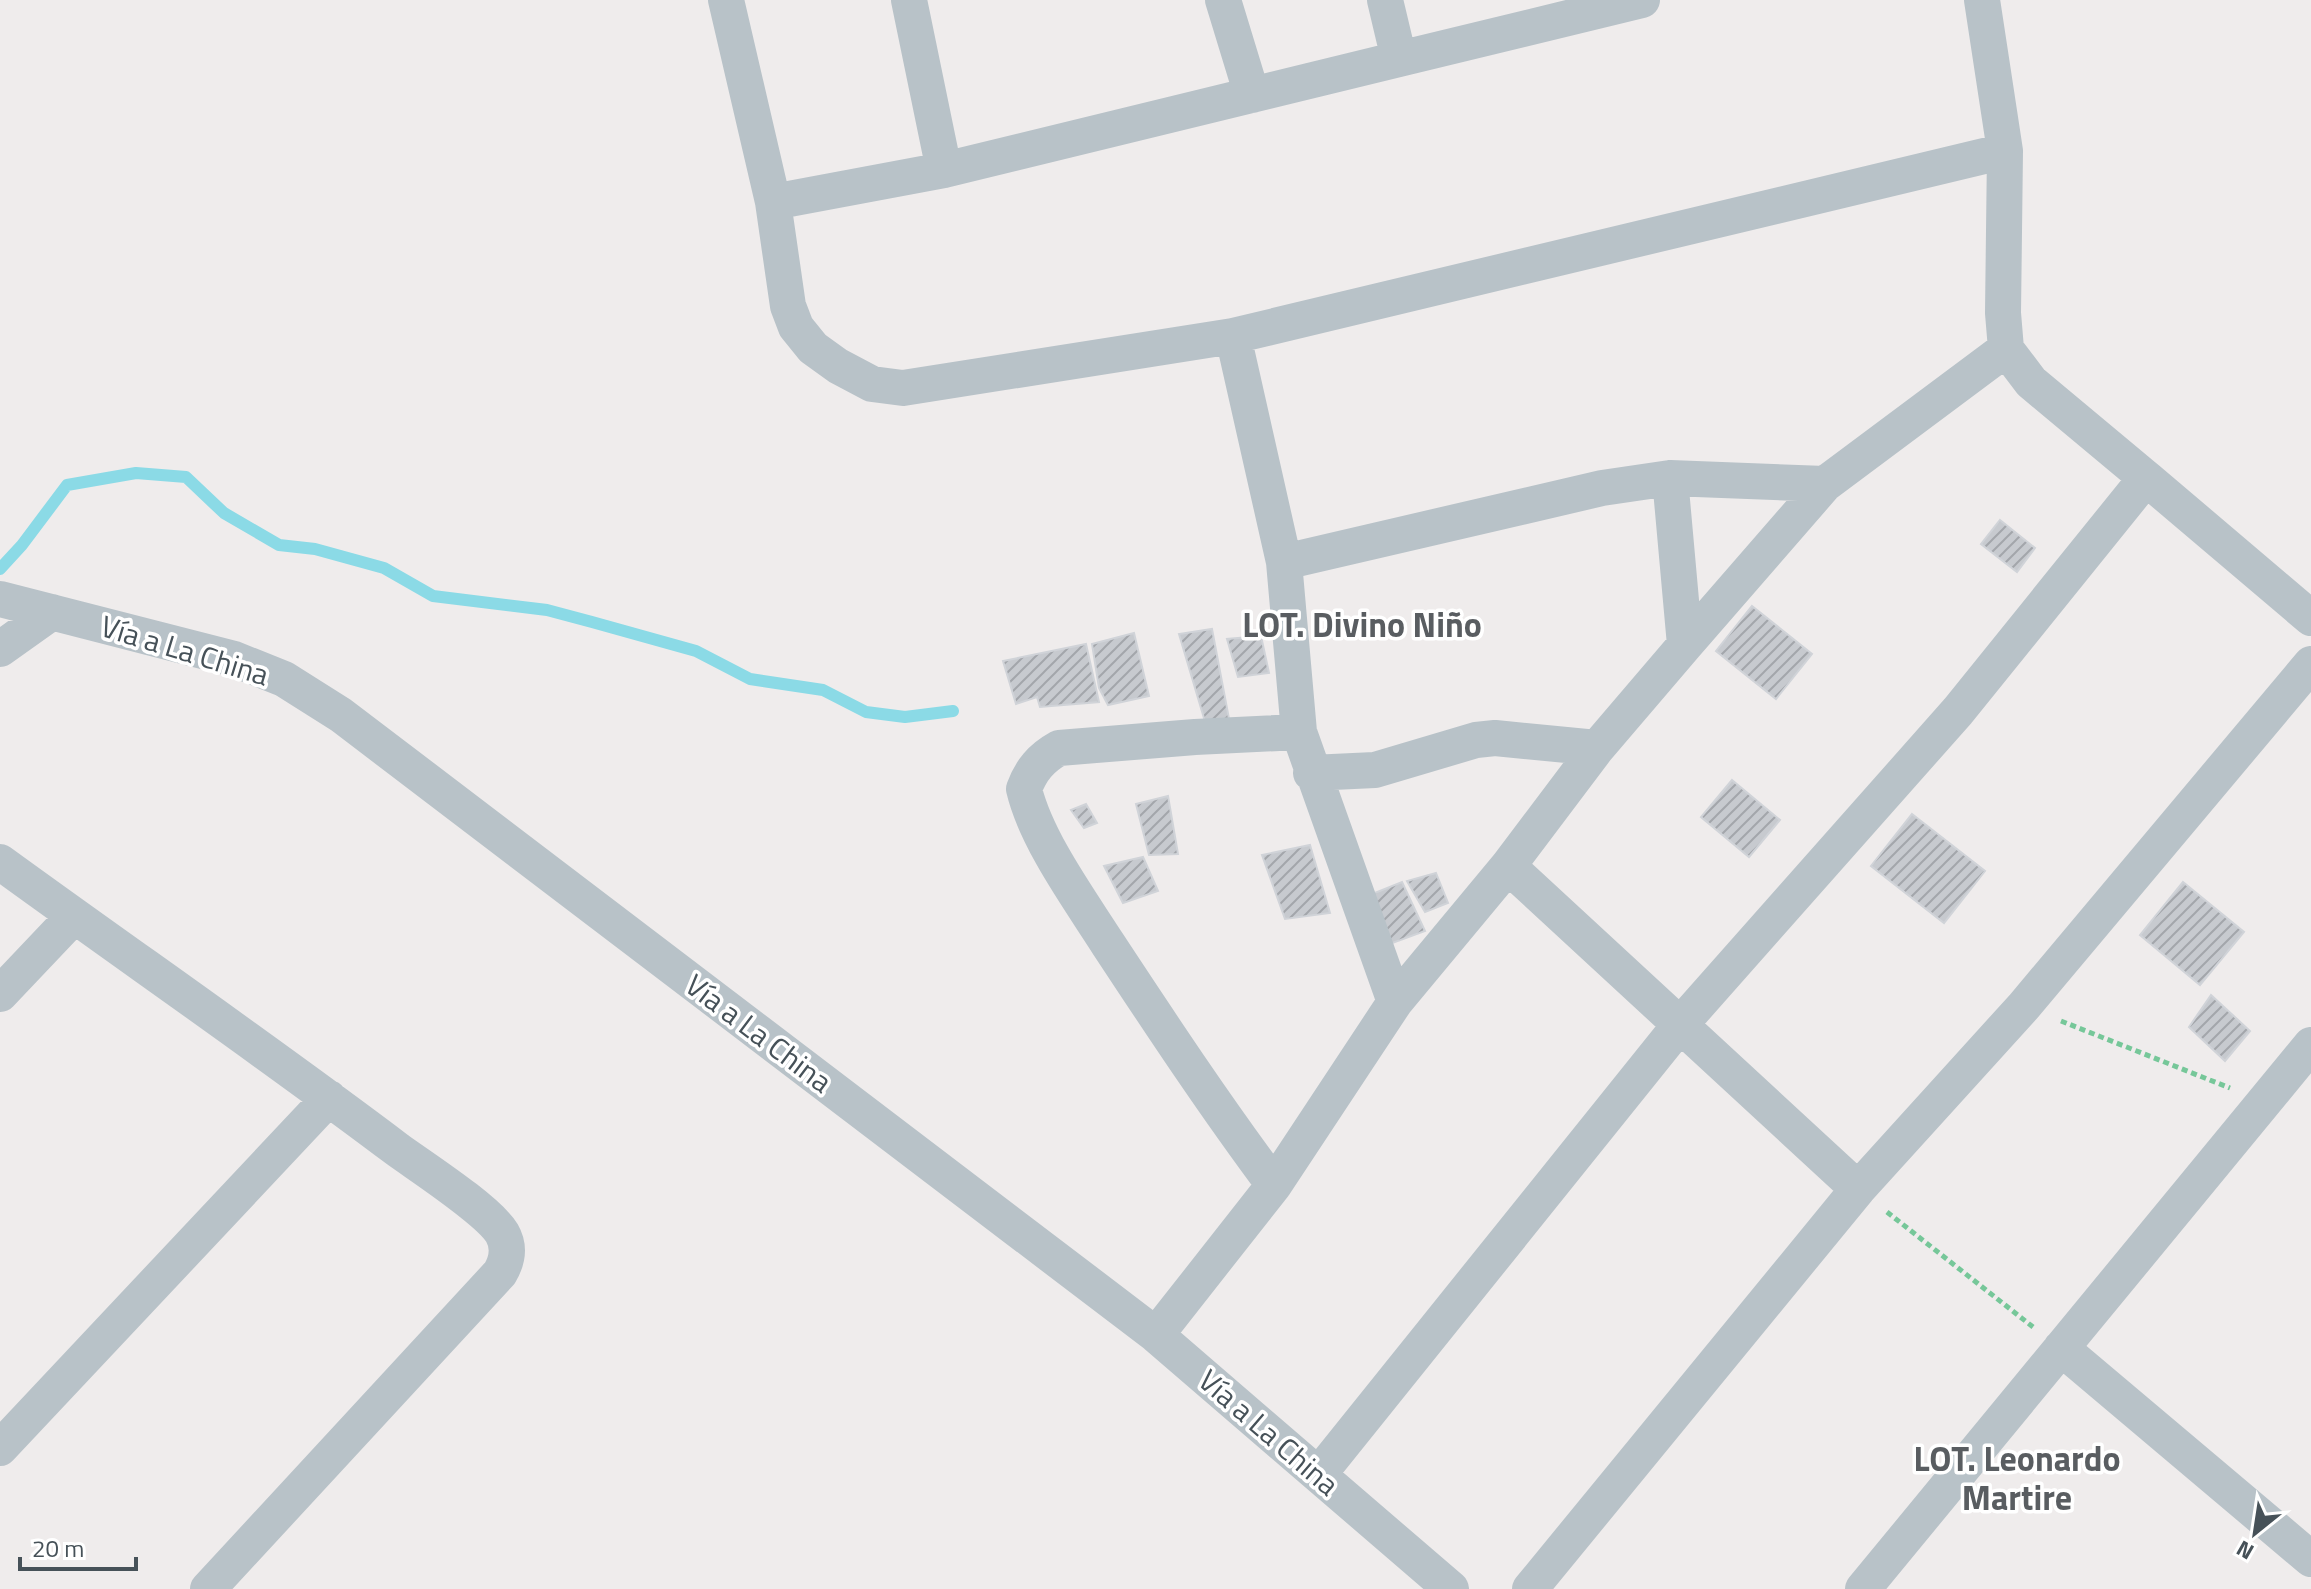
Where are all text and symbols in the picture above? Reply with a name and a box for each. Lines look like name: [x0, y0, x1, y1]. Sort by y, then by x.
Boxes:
district label: LOT. Divino Niño: [1242, 598, 1482, 650]
street label: Vía a La China: [95, 603, 275, 697]
street label: Vía a La China: [676, 962, 842, 1104]
street label: Vía a La China: [1188, 1358, 1350, 1506]
district label: LOT. Leonardo Martire: [1914, 1432, 2121, 1523]
north arrow: [2215, 1493, 2295, 1573]
scale bar: [20, 1521, 136, 1571]
text: 20 m: [32, 1530, 84, 1566]
text: N: [2230, 1532, 2260, 1569]

